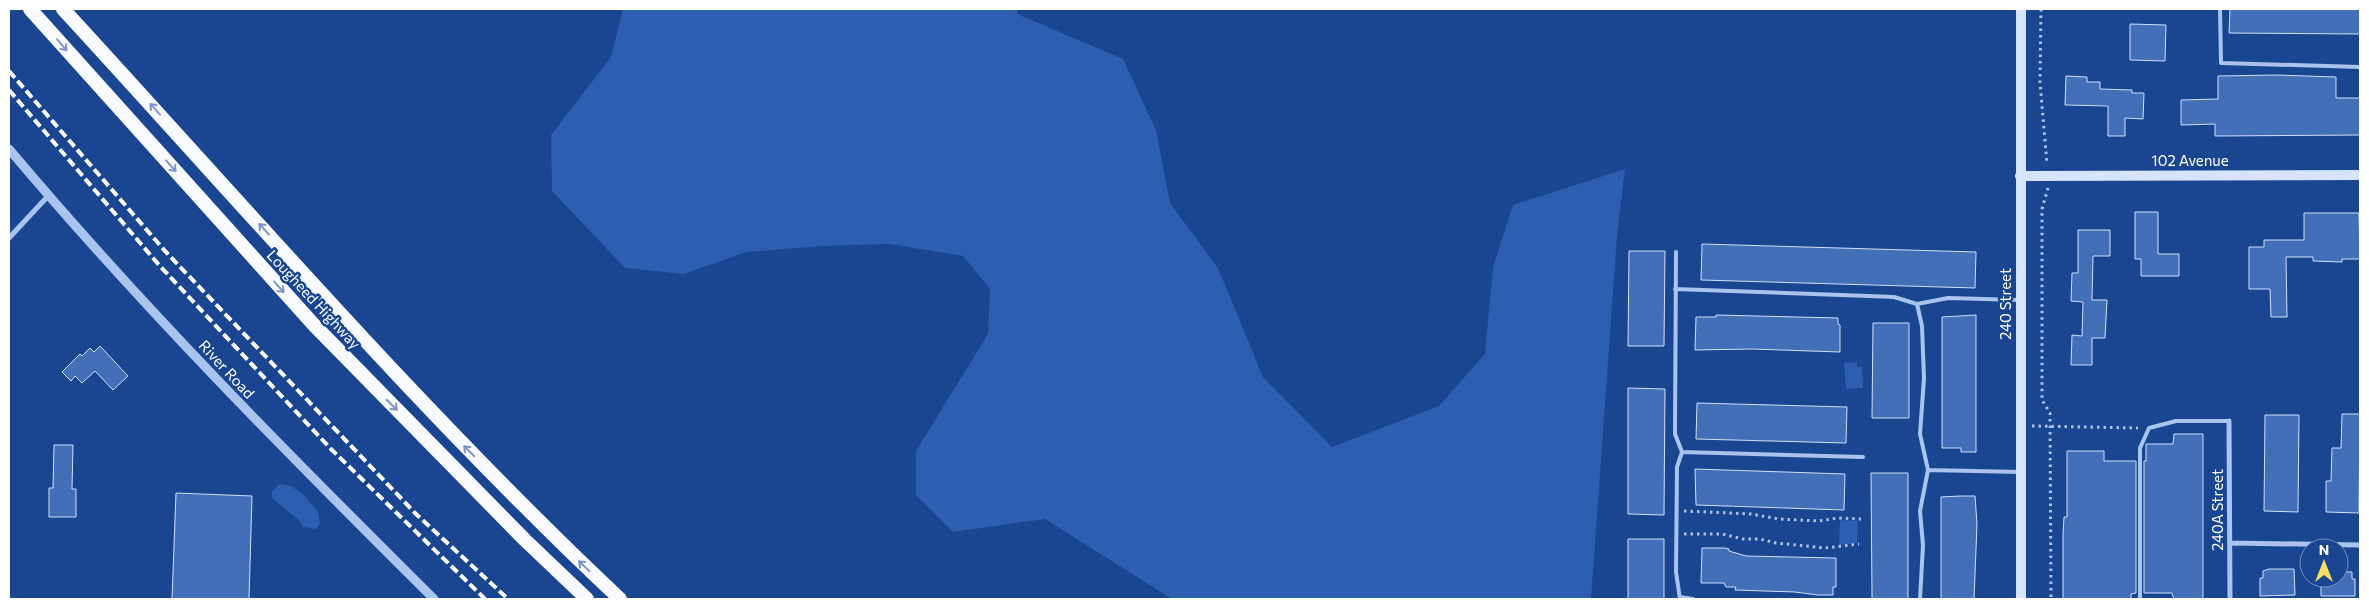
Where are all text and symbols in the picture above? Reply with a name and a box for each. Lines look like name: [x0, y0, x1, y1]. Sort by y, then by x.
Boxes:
one-way arrow: [57, 39, 68, 52]
one-way arrow: [149, 102, 161, 115]
street label: 102 Avenue: [2151, 151, 2229, 169]
one-way arrow: [165, 160, 177, 173]
one-way arrow: [258, 222, 270, 235]
street label: Lougheed Highway: [263, 246, 365, 352]
street label: 240 Street: [1996, 268, 2014, 340]
one-way arrow: [274, 281, 285, 294]
street label: River Road: [195, 336, 259, 402]
one-way arrow: [386, 398, 398, 411]
one-way arrow: [463, 445, 476, 457]
street label: 240A Street: [2208, 469, 2226, 551]
north arrow: [2299, 538, 2349, 588]
text: N: [2319, 541, 2329, 558]
one-way arrow: [578, 560, 591, 572]

